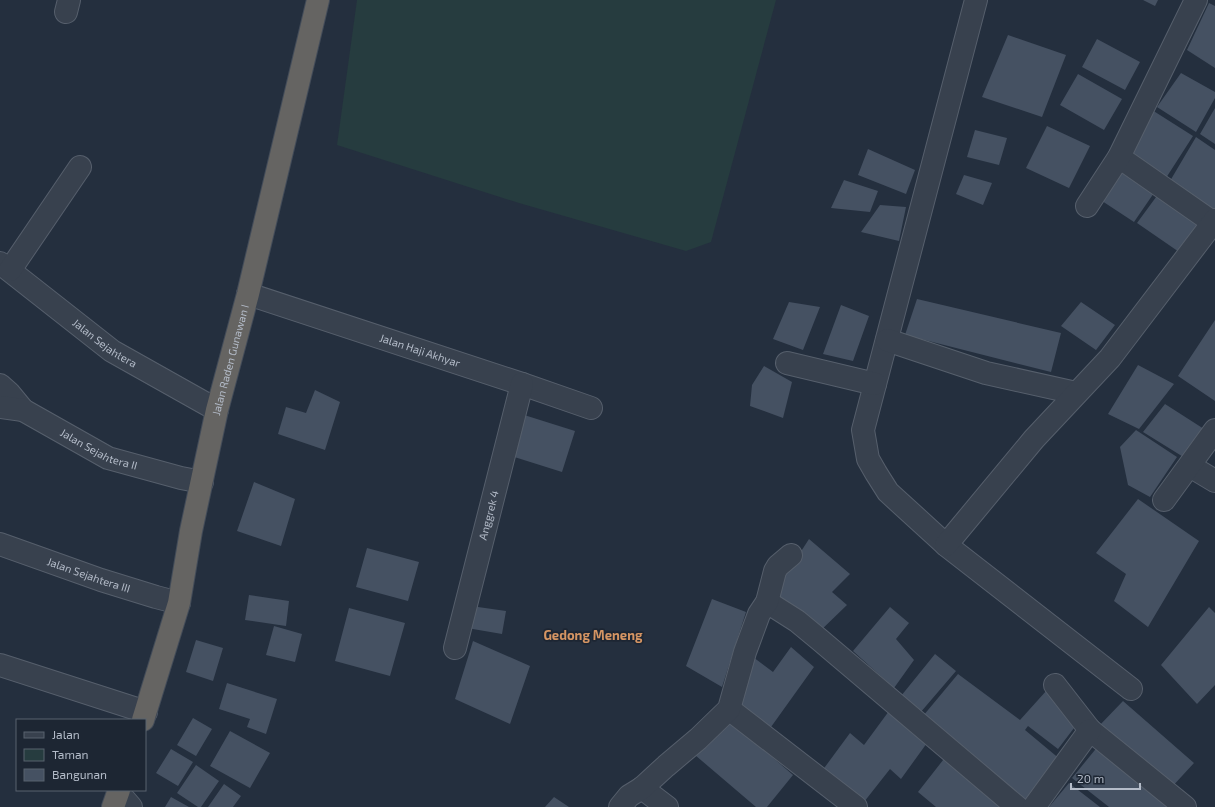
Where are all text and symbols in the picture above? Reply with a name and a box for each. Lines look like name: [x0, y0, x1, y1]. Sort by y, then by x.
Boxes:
street label: Jalan Raden Gunawan I: [209, 303, 251, 417]
street label: Jalan Sejahtera: [70, 316, 139, 370]
street label: Jalan Haji Akhyar: [378, 331, 463, 369]
street label: Jalan Sejahtera II: [58, 425, 139, 472]
street label: Anggrek 4: [476, 489, 501, 541]
street label: Jalan Sejahtera III: [46, 554, 132, 595]
district label: Gedong Meneng: [543, 627, 643, 643]
legend: [16, 719, 146, 791]
text: Jalan: [52, 727, 80, 741]
text: Taman: [52, 747, 89, 761]
scale bar: [1071, 765, 1140, 791]
text: Bangunan: [52, 767, 107, 781]
text: 20 m: [1077, 771, 1104, 785]

